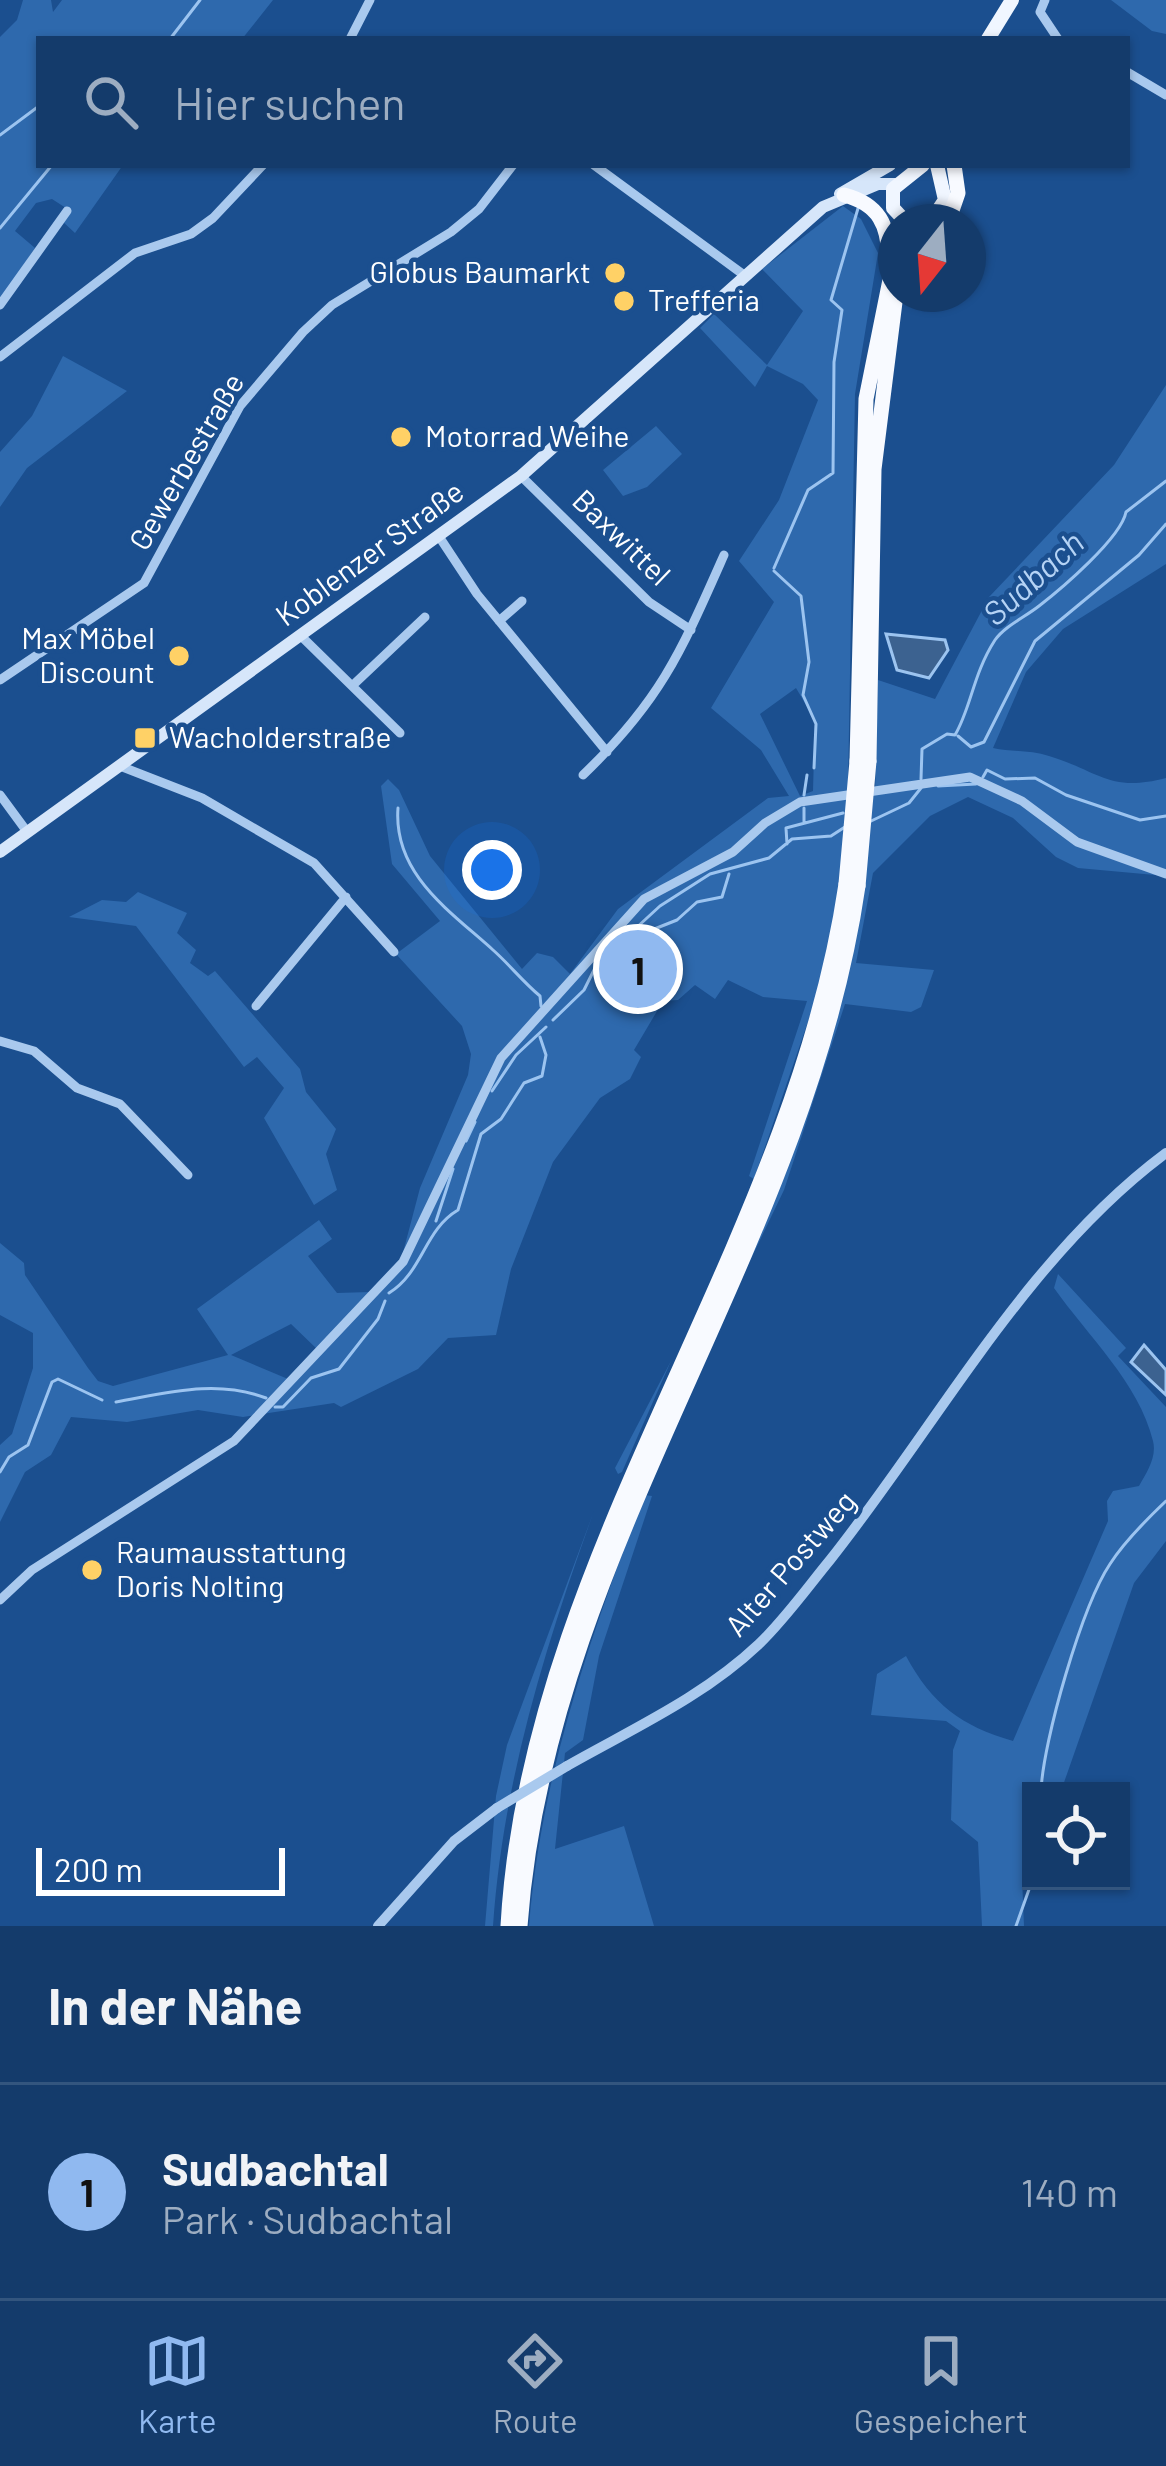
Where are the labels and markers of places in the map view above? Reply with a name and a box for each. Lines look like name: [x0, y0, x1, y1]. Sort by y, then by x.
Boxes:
place label: Globus Baumarkt: [369, 253, 591, 289]
marker: Globus Baumarkt: [602, 260, 628, 286]
place label: Trefferia: [648, 281, 760, 317]
marker: Trefferia: [611, 288, 637, 314]
place label: Motorrad Weihe: [425, 417, 629, 453]
marker: Motorrad Weihe: [388, 424, 414, 450]
place label: Max Möbel Discount: [21, 619, 155, 689]
marker: Max Möbel Discount: [166, 643, 192, 669]
place label: Wacholderstraße: [169, 718, 391, 754]
marker: Wacholderstraße: [132, 725, 158, 751]
pin: 1: [599, 924, 677, 1014]
place label: Raumausstattung Doris Nolting: [116, 1533, 347, 1603]
marker: Raumausstattung Doris Nolting: [79, 1557, 105, 1583]

